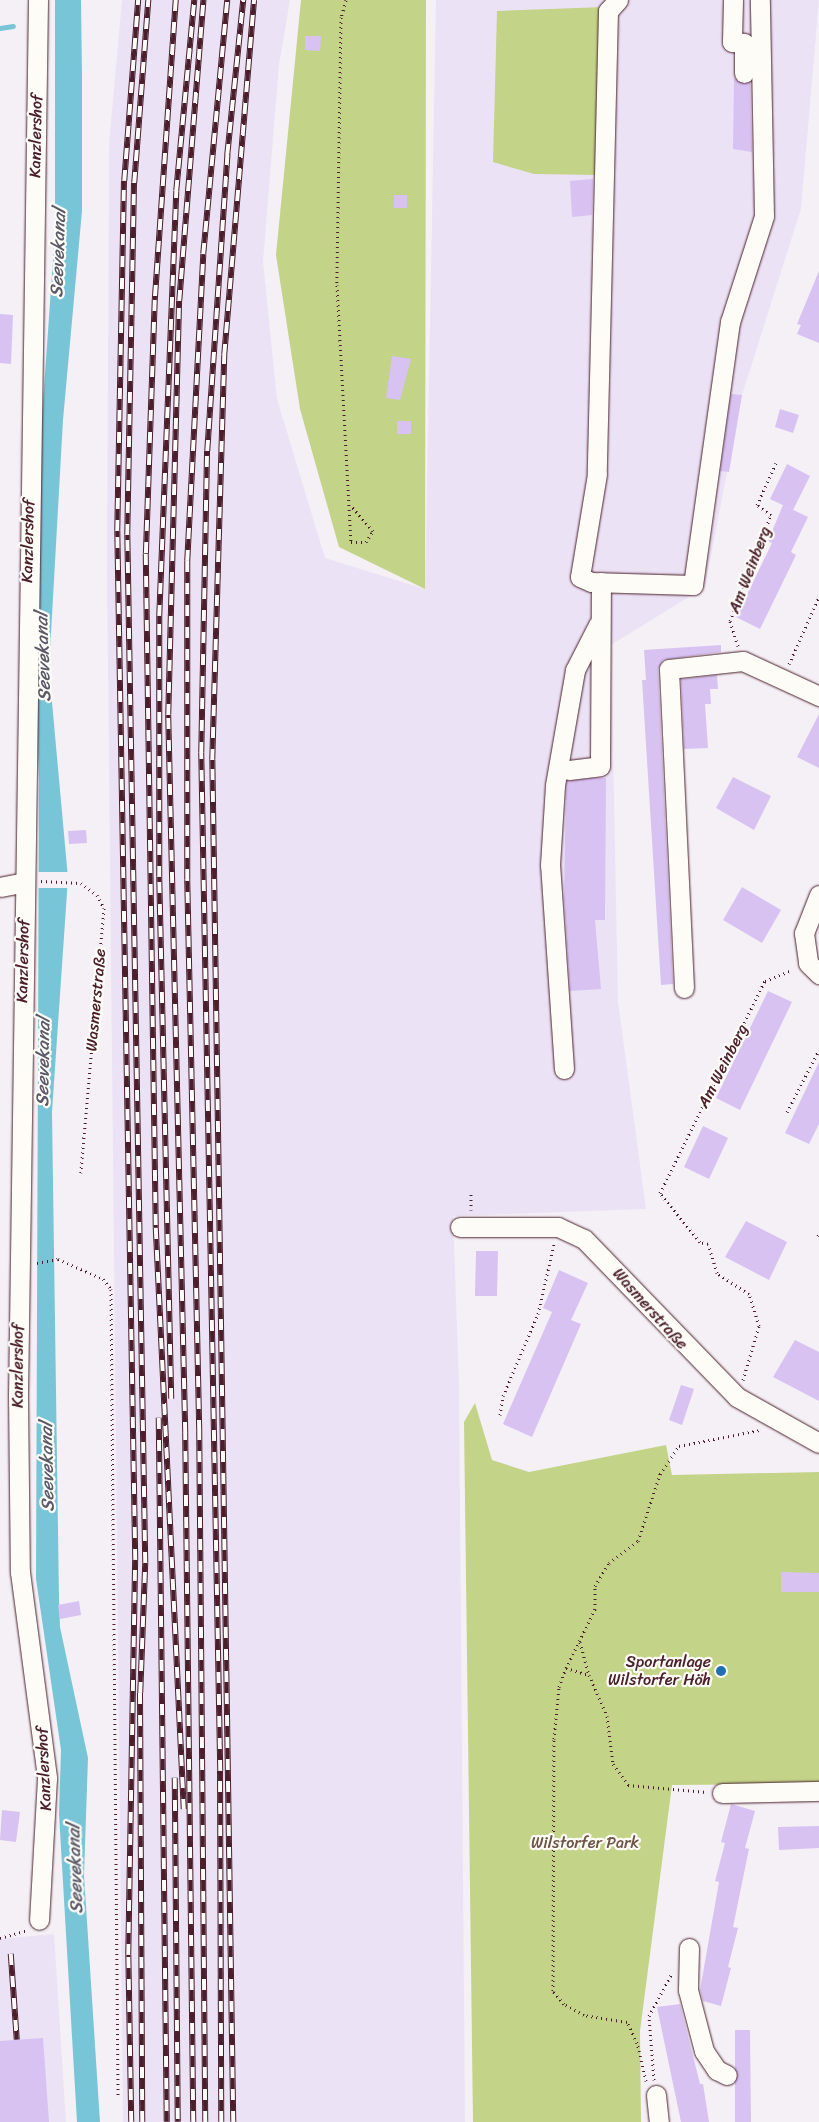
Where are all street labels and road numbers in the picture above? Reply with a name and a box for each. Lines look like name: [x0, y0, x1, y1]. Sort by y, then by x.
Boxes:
street label: Kanzlershof: [26, 94, 46, 178]
street label: Kanzlershof: [18, 499, 38, 583]
street label: Am Weinberg: [725, 524, 775, 616]
street label: Kanzlershof: [13, 919, 33, 1003]
street label: Wasmerstraße: [82, 948, 110, 1052]
street label: Am Weinberg: [694, 1021, 752, 1111]
street label: Wasmerstraße: [608, 1264, 692, 1354]
street label: Kanzlershof: [8, 1324, 28, 1408]
street label: Kanzlershof: [32, 1727, 56, 1811]

